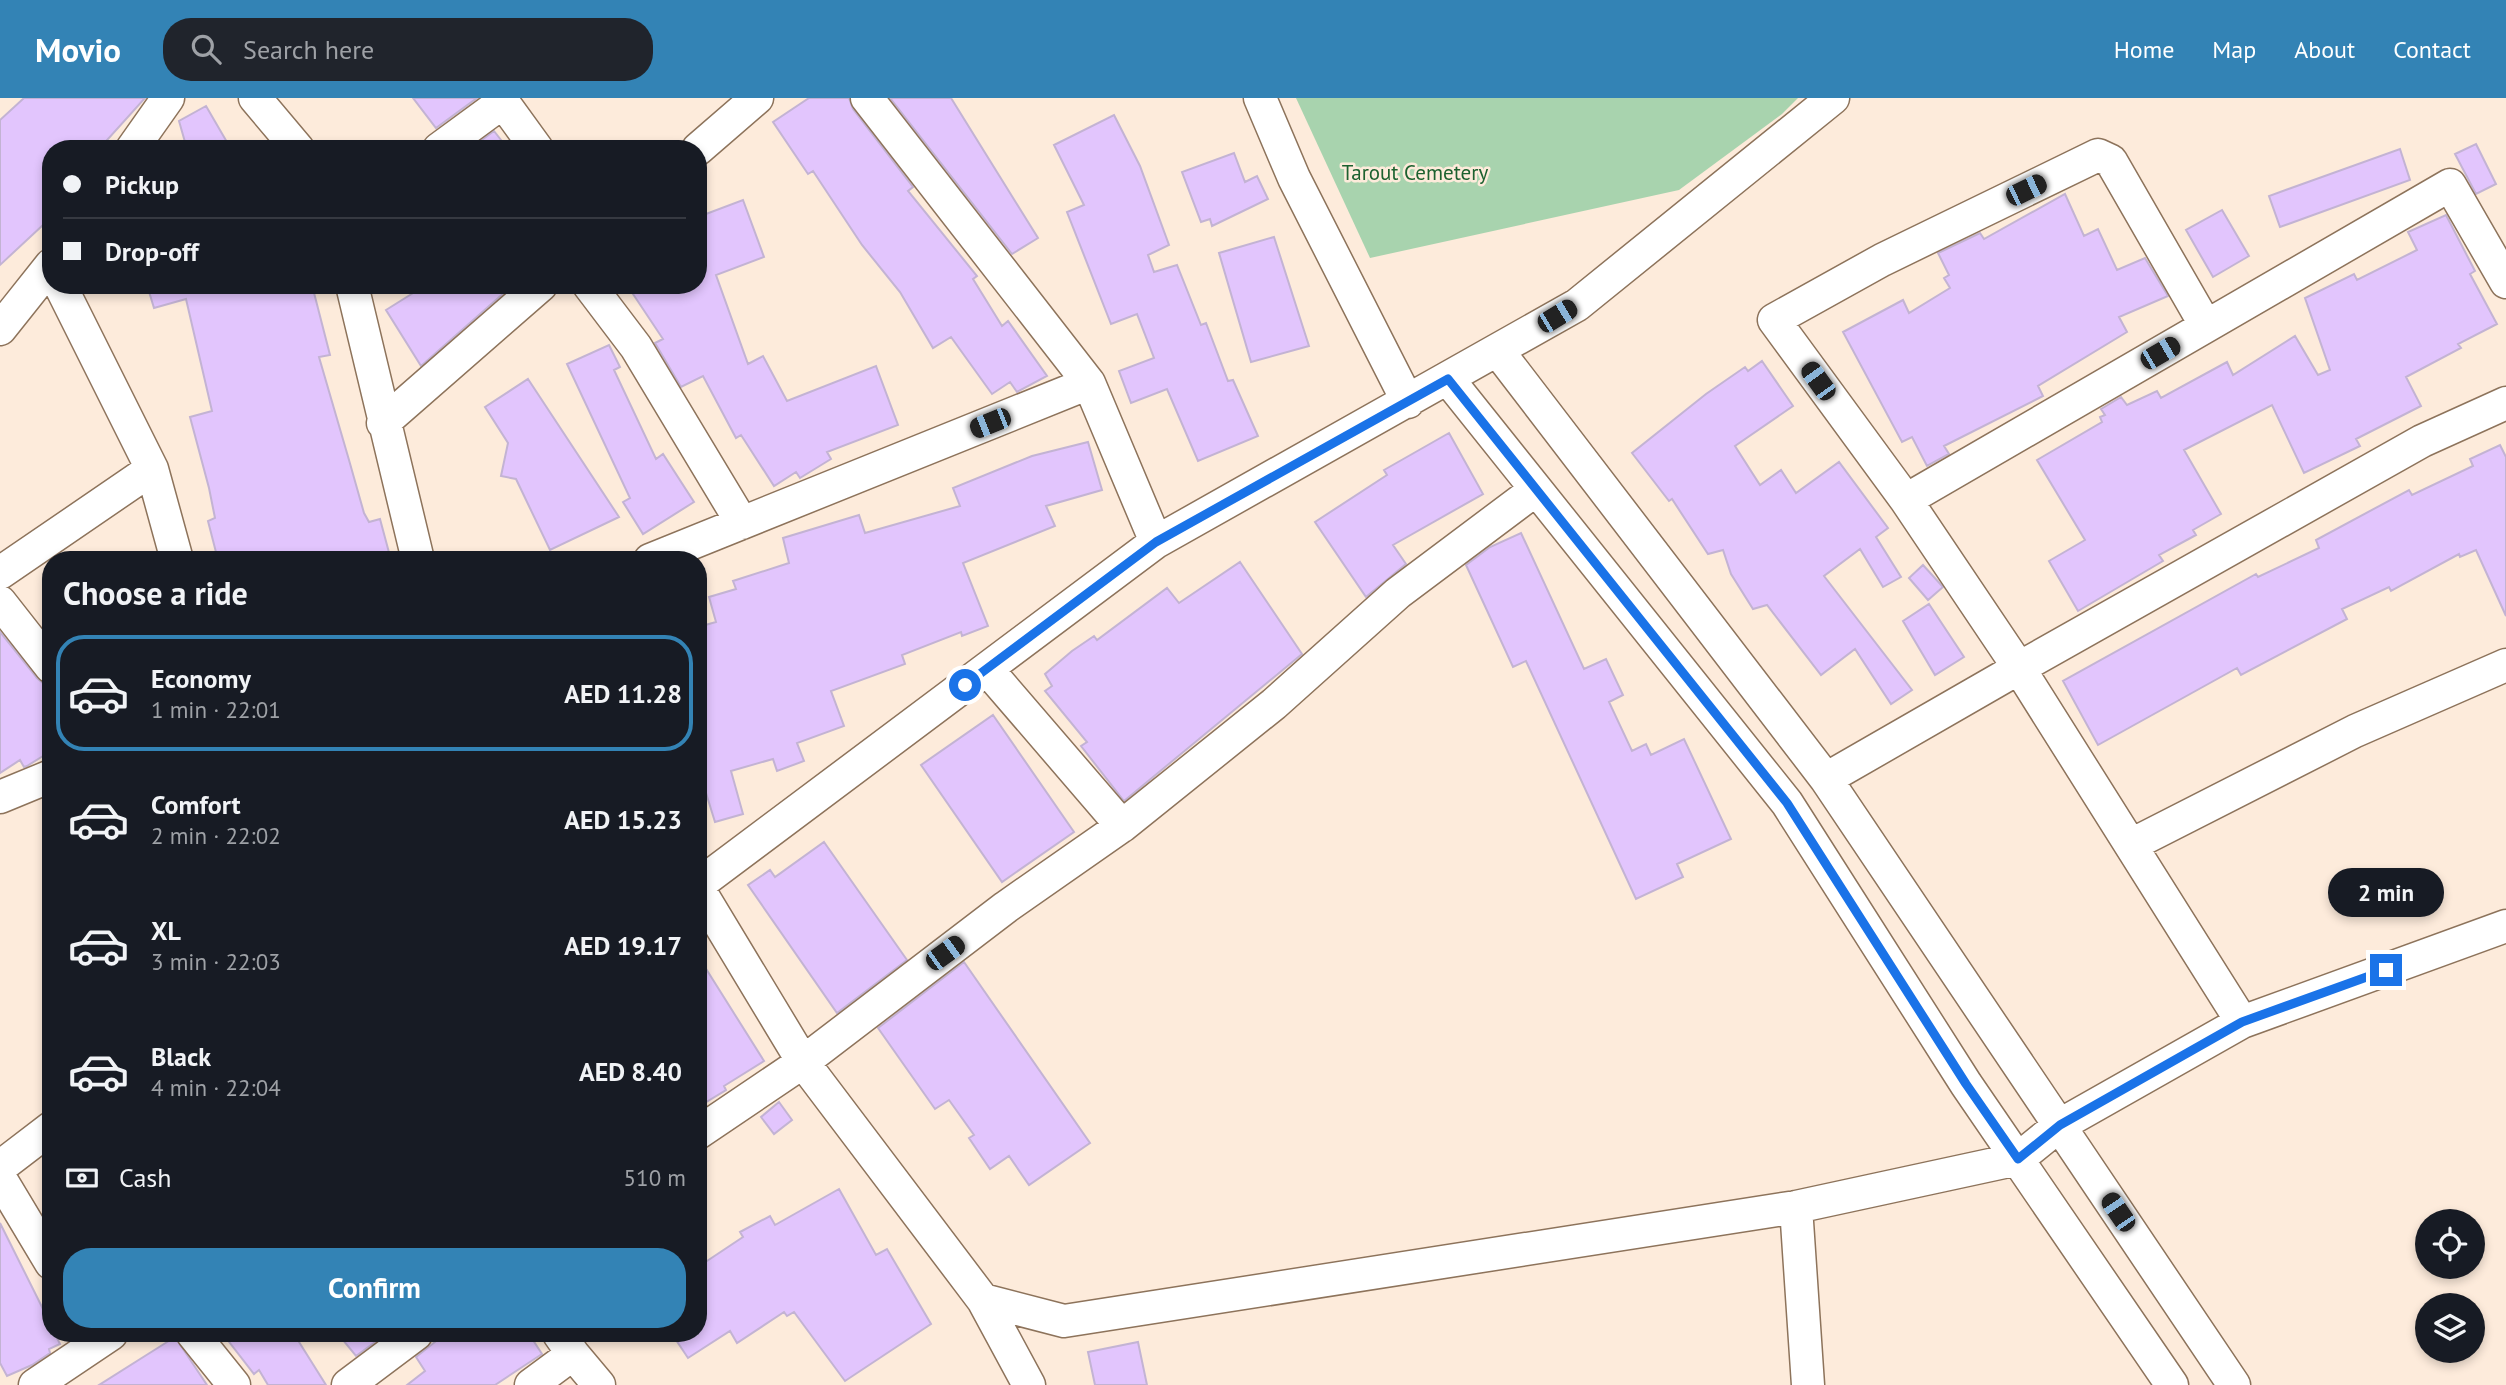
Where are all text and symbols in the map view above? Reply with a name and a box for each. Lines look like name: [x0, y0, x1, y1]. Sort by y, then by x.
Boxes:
search box: [163, 18, 653, 81]
text: Movio: [35, 28, 121, 71]
icon: search: [187, 30, 225, 68]
text: Search here: [243, 33, 374, 66]
text: Home: [2114, 34, 2174, 65]
text: Map: [2212, 34, 2256, 65]
text: About: [2294, 34, 2355, 65]
text: Contact: [2393, 34, 2471, 65]
park label: Tarout Cemetery: [1342, 159, 1488, 186]
text: Pickup: [105, 168, 179, 201]
car: [2003, 171, 2050, 209]
text: Drop-off: [105, 235, 199, 268]
car: [1534, 296, 1581, 336]
car: [2137, 333, 2184, 373]
car: [1798, 358, 1839, 404]
car: [967, 405, 1014, 441]
text: Choose a ride: [63, 572, 248, 614]
icon: car: [67, 662, 130, 725]
text: Economy: [151, 662, 251, 695]
route start: [949, 669, 981, 701]
text: AED 11.28: [564, 677, 682, 710]
text: 1 min · 22:01: [151, 695, 281, 724]
icon: car: [67, 788, 130, 851]
text: Comfort: [151, 788, 241, 821]
text: AED 15.23: [564, 803, 682, 836]
text: 2 min · 22:02: [151, 821, 281, 850]
callout: 2 min: [2328, 868, 2444, 918]
text: 2 min: [2358, 878, 2414, 907]
icon: car: [67, 914, 130, 977]
text: XL: [151, 914, 181, 947]
text: AED 19.17: [564, 929, 682, 962]
car: [922, 932, 969, 974]
text: 3 min · 22:03: [151, 947, 281, 976]
route end: [2370, 954, 2402, 986]
icon: car: [67, 1040, 130, 1103]
text: Black: [151, 1040, 211, 1073]
text: AED 8.40: [579, 1055, 682, 1088]
text: 4 min · 22:04: [151, 1073, 281, 1102]
icon: cash: [63, 1159, 101, 1197]
text: Cash: [119, 1161, 171, 1194]
text: 510 m: [624, 1163, 686, 1192]
car: [2098, 1189, 2139, 1235]
map controls: [2415, 1209, 2485, 1363]
button: locate: [2415, 1209, 2485, 1279]
button: Confirm: [63, 1248, 686, 1328]
button: layers: [2415, 1293, 2485, 1363]

